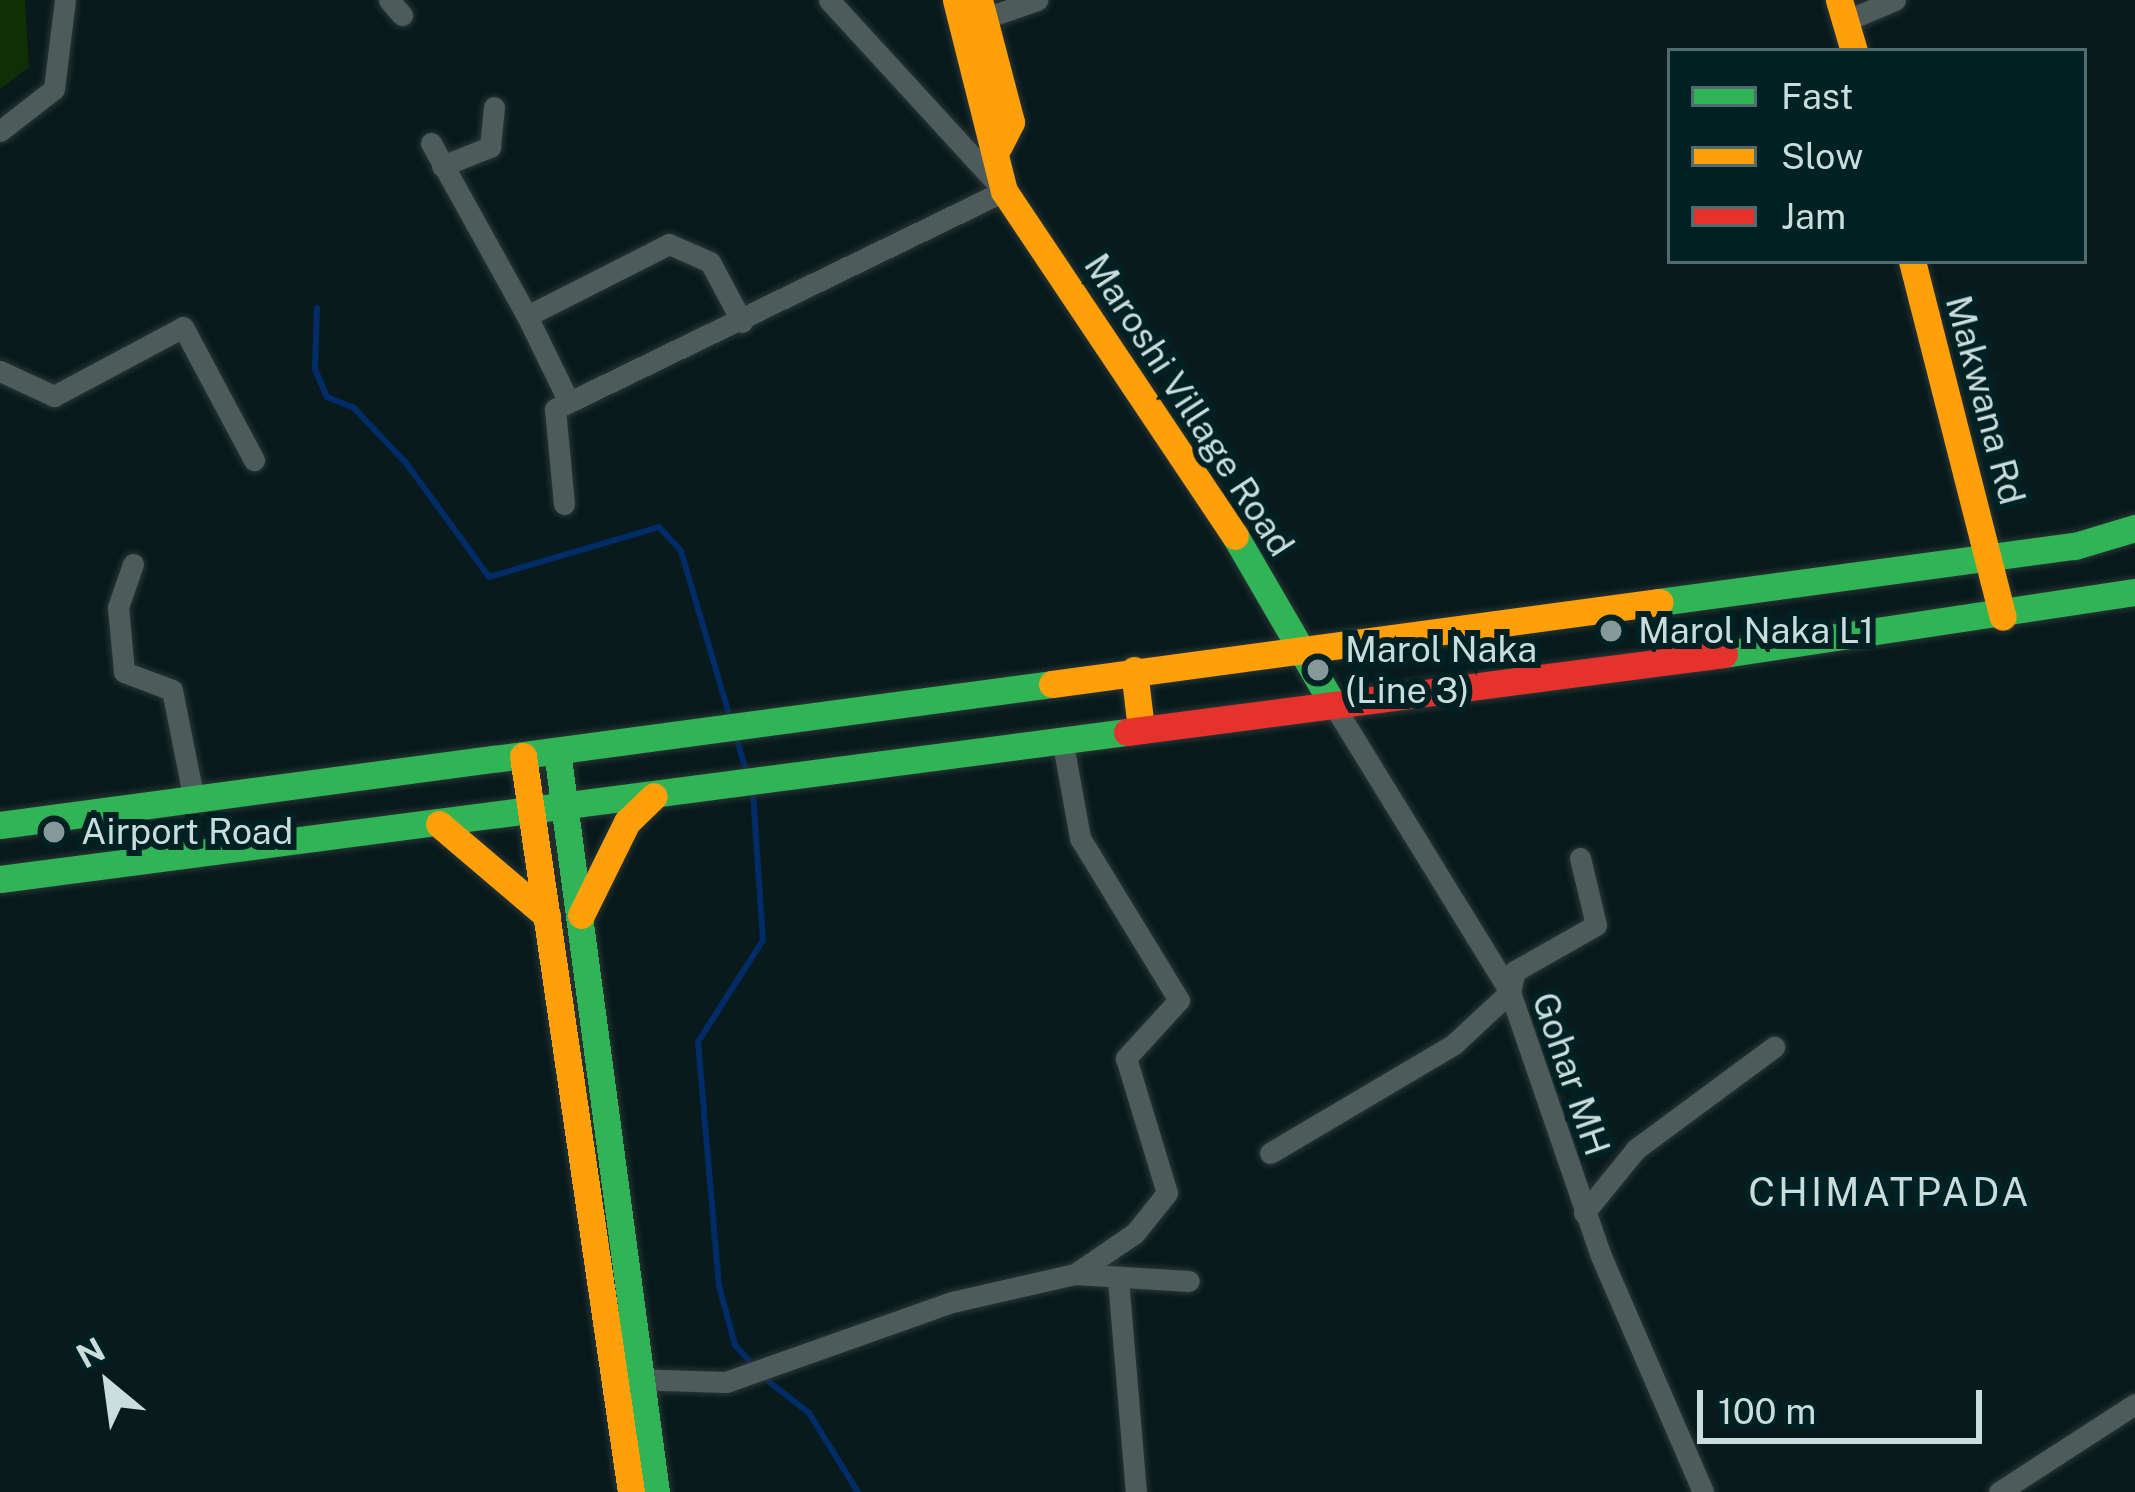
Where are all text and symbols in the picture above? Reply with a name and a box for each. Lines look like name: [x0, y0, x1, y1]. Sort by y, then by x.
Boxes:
legend: [1667, 48, 2087, 264]
text: Fast: [1781, 75, 1854, 117]
text: Slow: [1781, 135, 1863, 177]
text: Jam: [1781, 195, 1846, 237]
street label: Maroshi Village Road: [1075, 245, 1303, 565]
street label: Makwana Rd: [1936, 291, 2034, 509]
place label: Marol Naka L1: [1638, 609, 1874, 653]
marker: Marol Naka L1: [1595, 615, 1627, 647]
place label: Marol Naka (Line 3): [1345, 627, 1537, 712]
marker: Marol Naka (Line 3): [1302, 654, 1334, 686]
place label: Airport Road: [81, 810, 293, 854]
marker: Airport Road: [38, 816, 70, 848]
street label: Gohar MH: [1523, 987, 1619, 1161]
district label: CHIMATPADA: [1748, 1169, 2032, 1215]
north arrow: [48, 1324, 168, 1444]
text: N: [70, 1330, 111, 1375]
scale bar: [1703, 1366, 1988, 1440]
text: 100 m: [1718, 1390, 1816, 1432]

